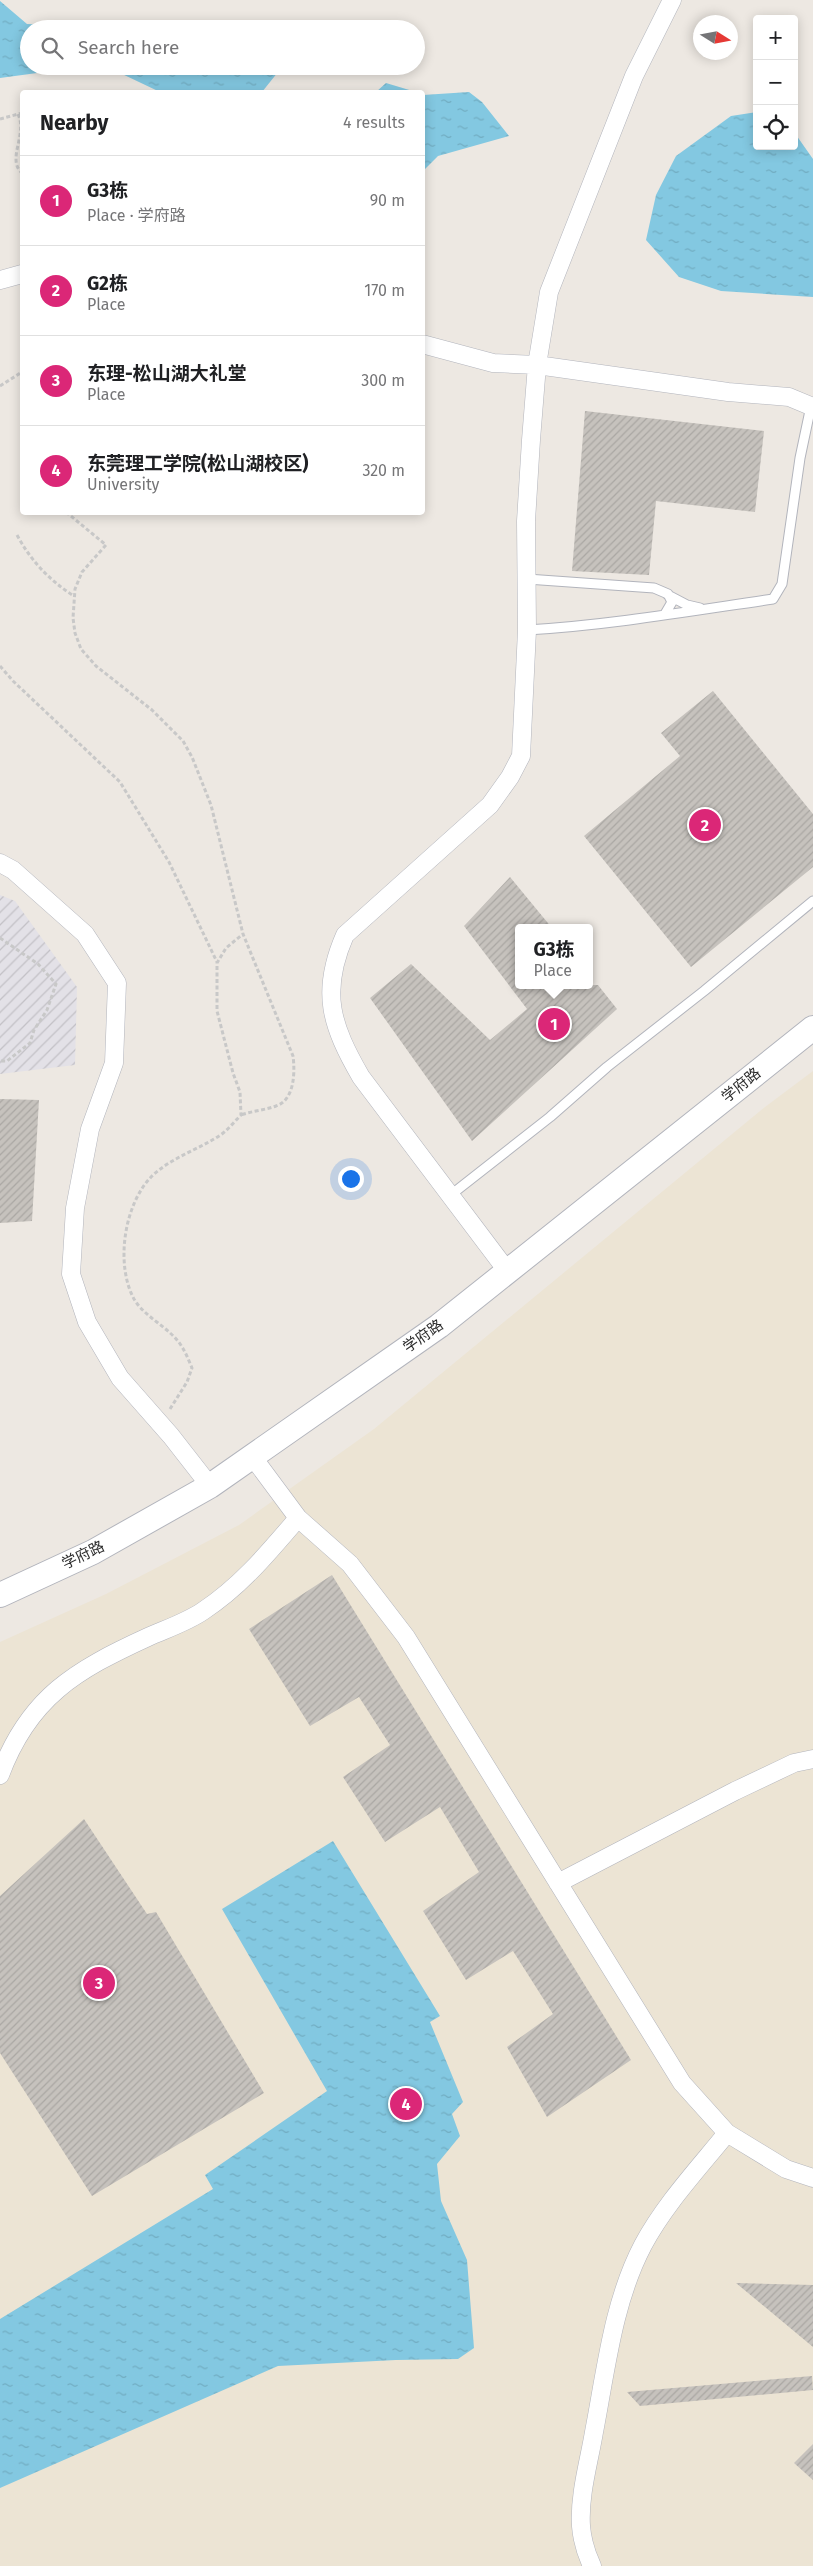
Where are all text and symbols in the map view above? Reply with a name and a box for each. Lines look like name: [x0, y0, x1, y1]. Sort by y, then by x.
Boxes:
north arrow: [693, 15, 738, 60]
map controls: [753, 15, 798, 150]
button: +: [753, 15, 798, 60]
search box: [20, 20, 425, 75]
icon: search: [38, 34, 66, 62]
text: Search here: [78, 36, 179, 59]
button: −: [753, 60, 798, 105]
button: locate: [753, 105, 798, 150]
text: Nearby: [40, 110, 108, 136]
text: 4 results: [343, 113, 405, 132]
text: G3栋: [87, 179, 128, 202]
text: 1: [52, 191, 60, 210]
text: 90 m: [370, 191, 405, 210]
text: Place · 学府路: [87, 206, 186, 225]
text: G2栋: [87, 272, 128, 295]
text: 2: [52, 281, 60, 300]
text: 170 m: [364, 281, 405, 300]
text: Place: [87, 295, 126, 314]
text: 东理-松山湖大礼堂: [87, 362, 247, 385]
text: 3: [52, 371, 60, 390]
text: 300 m: [361, 371, 405, 390]
text: Place: [87, 385, 126, 404]
text: 东莞理工学院(松山湖校区): [87, 452, 308, 475]
text: 4: [51, 461, 61, 480]
text: 320 m: [362, 461, 405, 480]
text: University: [87, 475, 160, 494]
pin: 2: [689, 806, 721, 844]
popup: [515, 924, 593, 989]
text: G3栋: [533, 938, 575, 961]
text: Place: [533, 961, 572, 980]
pin: 1: [538, 1005, 570, 1043]
street label: 学府路: [718, 1064, 764, 1106]
your location: [338, 1166, 364, 1192]
street label: 学府路: [399, 1316, 447, 1356]
street label: 学府路: [59, 1537, 107, 1573]
pin: 3: [83, 1964, 115, 2002]
pin: 4: [390, 2085, 422, 2123]

